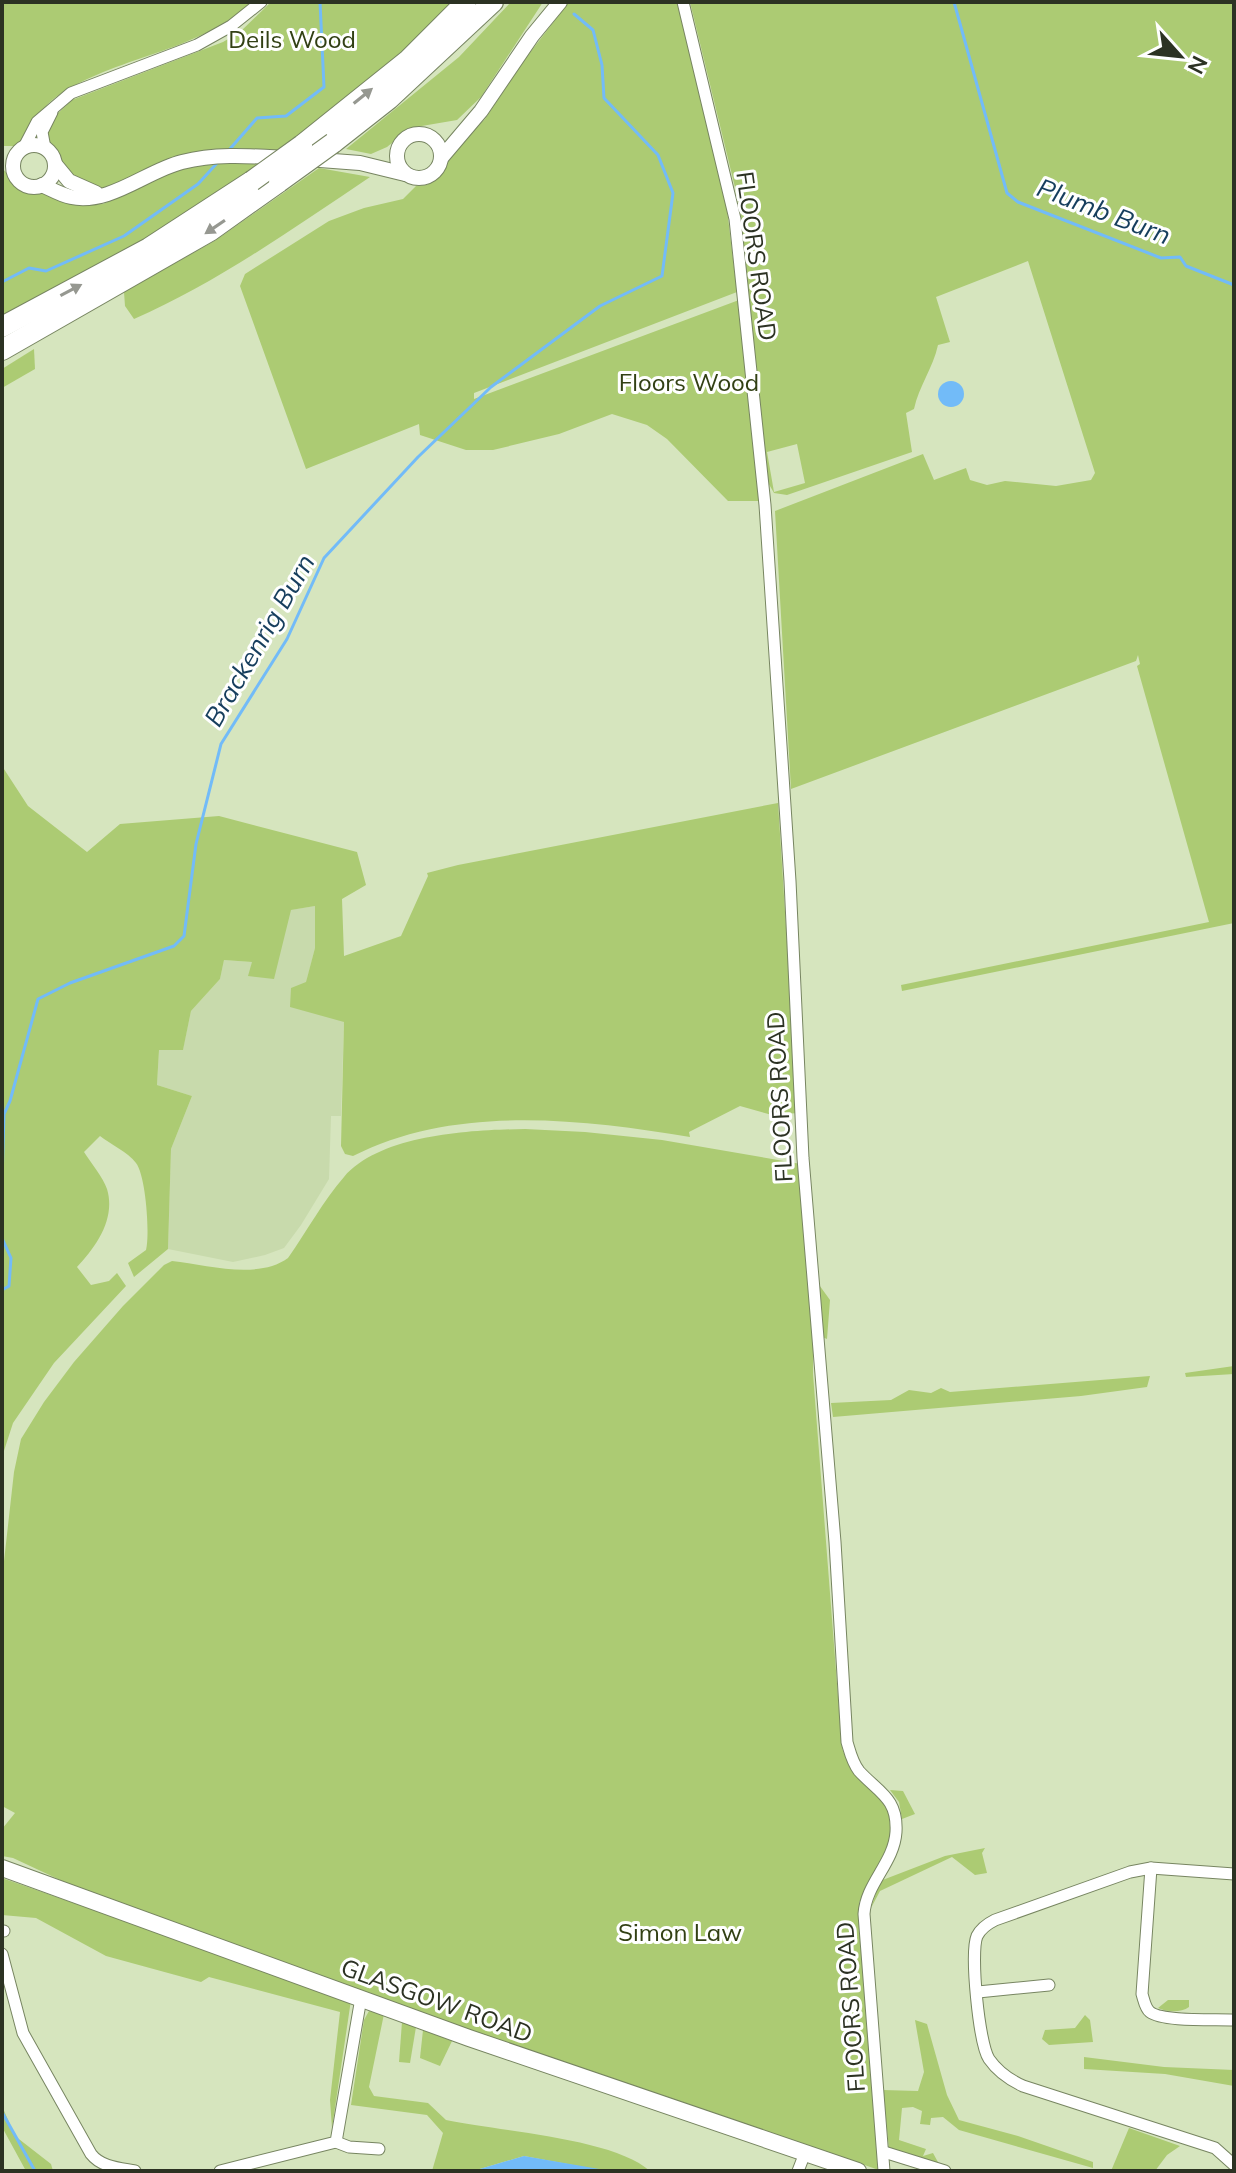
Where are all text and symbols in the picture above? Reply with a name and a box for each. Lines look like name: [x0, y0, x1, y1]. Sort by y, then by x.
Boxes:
north arrow: [1140, 16, 1220, 96]
park label: Deils Wood: [228, 24, 356, 54]
text: N: [1182, 51, 1214, 79]
one-way arrow: [353, 89, 373, 105]
street label: FLOORS ROAD: [730, 169, 784, 343]
water label: Plumb Burn: [1032, 170, 1176, 252]
one-way arrow: [204, 219, 226, 233]
one-way arrow: [59, 284, 82, 297]
park label: Floors Wood: [619, 367, 759, 397]
water label: Brackenrig Burn: [196, 548, 322, 732]
street label: FLOORS ROAD: [760, 1011, 798, 1183]
park label: Simon Law: [618, 1917, 742, 1947]
street label: FLOORS ROAD: [829, 1921, 871, 2093]
street label: GLASGOW ROAD: [337, 1951, 537, 2049]

